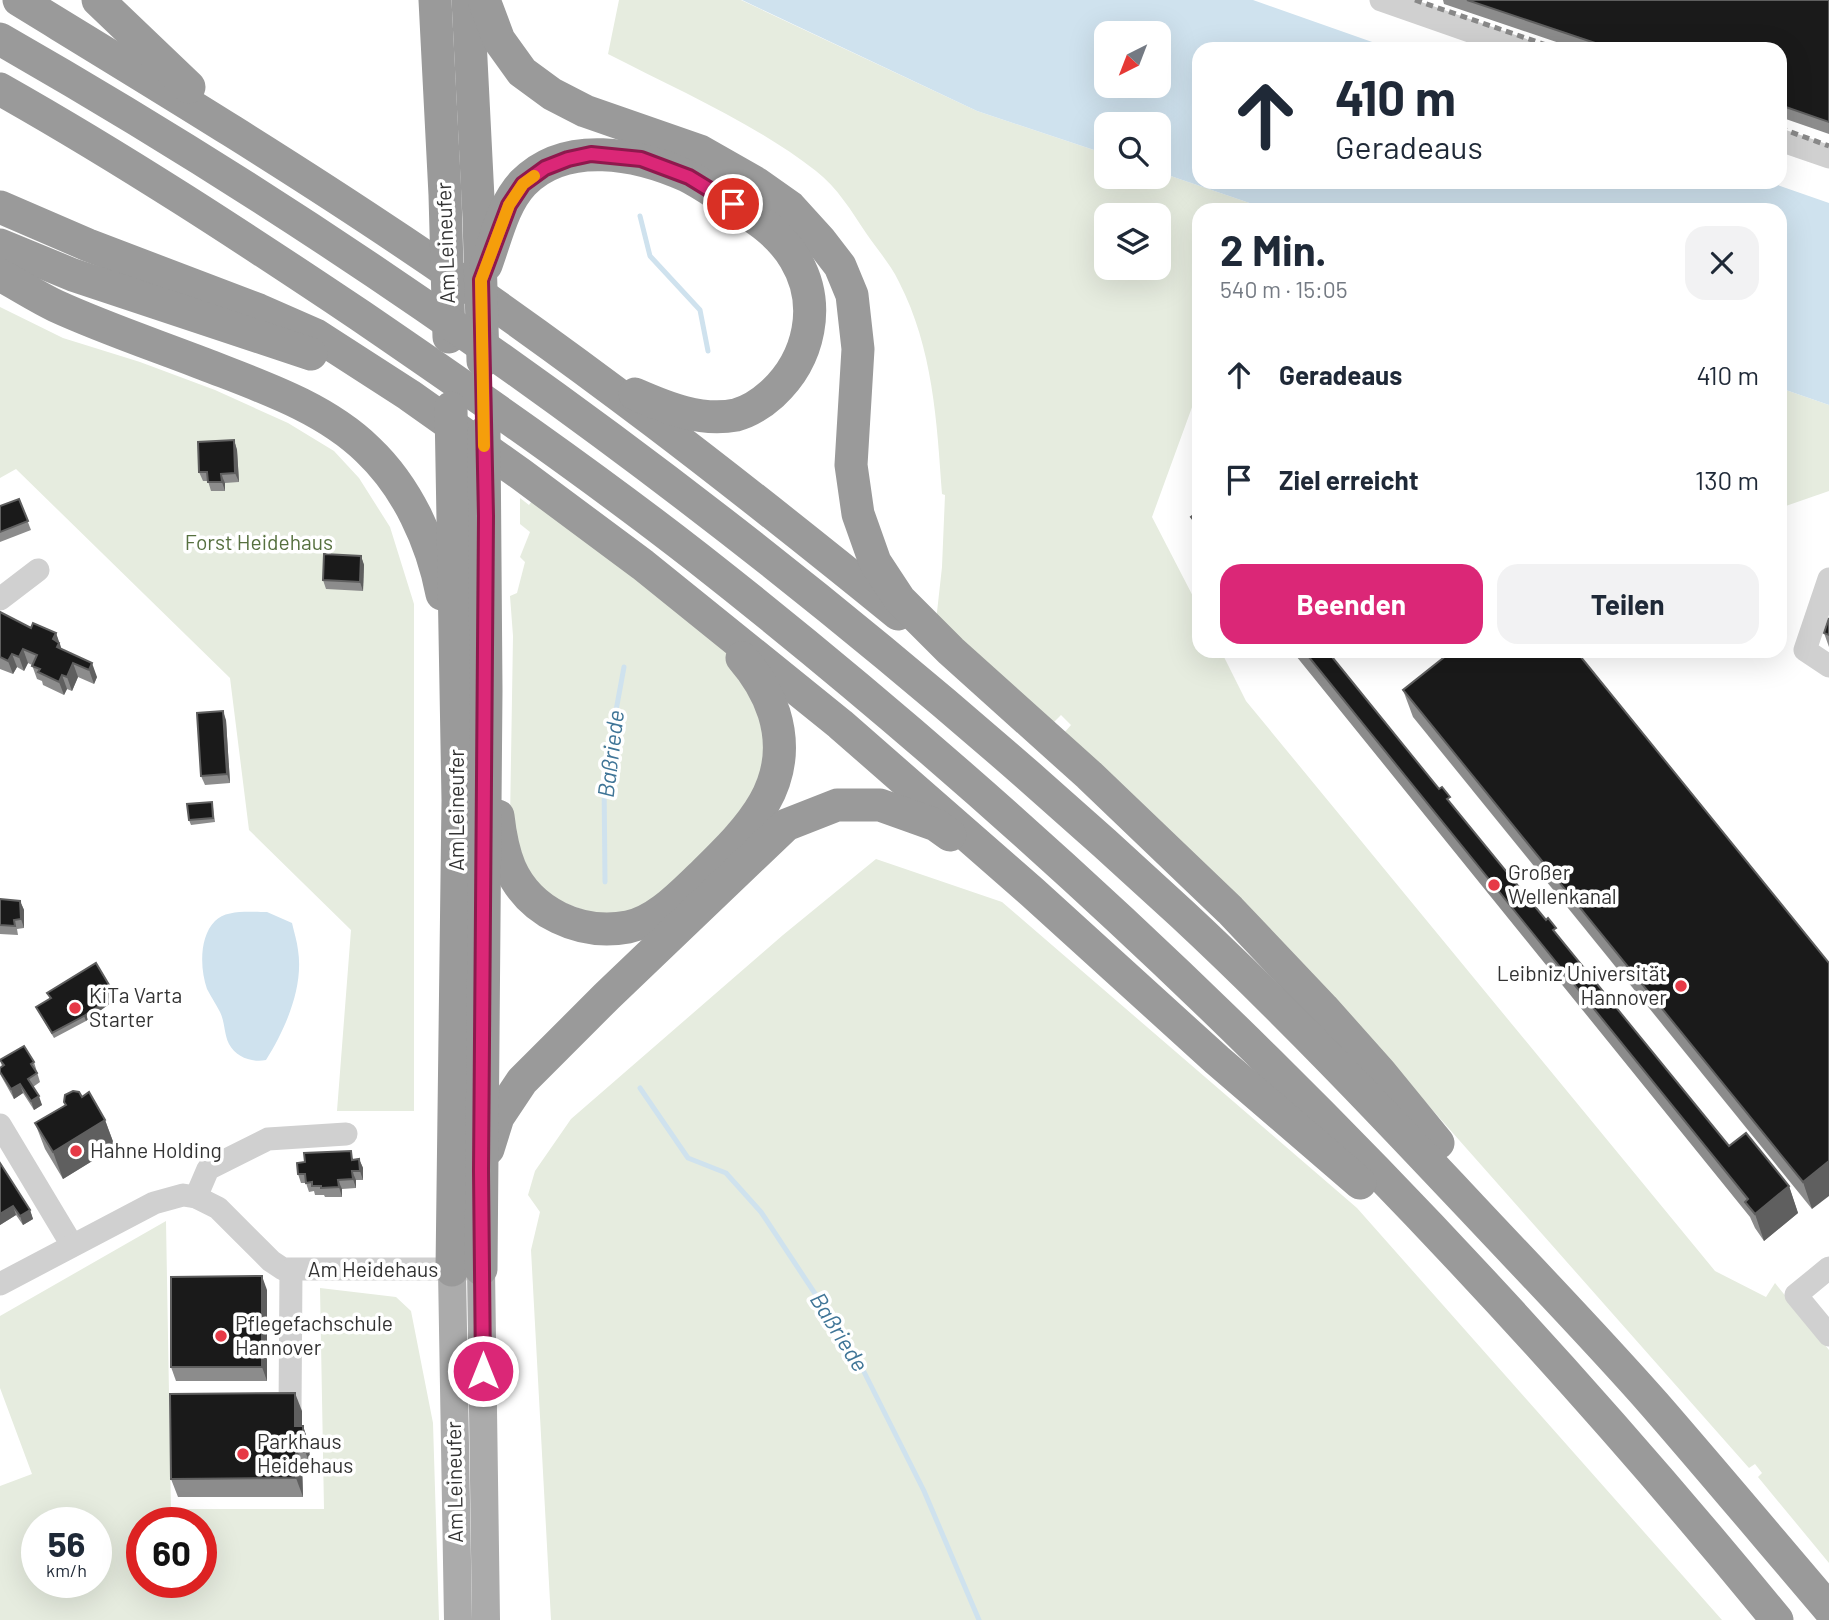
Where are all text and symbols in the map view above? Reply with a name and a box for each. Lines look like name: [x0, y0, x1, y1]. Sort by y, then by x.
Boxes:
north arrow: [1094, 21, 1171, 98]
map controls: [1094, 21, 1171, 280]
text: 410 m: [1335, 67, 1456, 126]
icon: ahead: [1220, 70, 1311, 161]
button: search: [1094, 112, 1171, 189]
text: Geradeaus: [1335, 127, 1483, 165]
pin: [703, 174, 763, 234]
street label: Am Leineufer: [430, 181, 459, 304]
icon: arrive: [714, 185, 752, 223]
button: layers: [1094, 203, 1171, 280]
text: 2 Min.: [1220, 224, 1327, 274]
button: close: [1685, 226, 1759, 300]
text: 540 m · 15:05: [1220, 275, 1348, 303]
icon: ahead: [1220, 356, 1258, 394]
text: Geradeaus: [1279, 359, 1402, 390]
text: 410 m: [1697, 359, 1759, 390]
icon: arrive: [1220, 461, 1258, 499]
text: Ziel erreicht: [1279, 464, 1419, 495]
text: 130 m: [1695, 464, 1759, 495]
park label: Forst Heidehaus: [185, 529, 333, 554]
button: Beenden: [1220, 564, 1483, 644]
button: Teilen: [1497, 564, 1759, 644]
water label: Baßriede: [591, 709, 629, 799]
street label: Am Leineufer: [443, 749, 468, 871]
place label: Großer Wellenkanal: [1508, 859, 1617, 908]
marker: Großer Wellenkanal: [1486, 877, 1502, 893]
place label: Leibniz Universität Hannover: [1497, 960, 1667, 1009]
marker: Leibniz Universität Hannover: [1673, 978, 1689, 994]
place label: KiTa Varta Starter: [89, 982, 182, 1031]
marker: KiTa Varta Starter: [67, 1000, 83, 1016]
place label: Hahne Holding: [90, 1137, 222, 1162]
marker: Hahne Holding: [68, 1143, 84, 1159]
street label: Am Heidehaus: [308, 1256, 438, 1281]
water label: Baßriede: [805, 1287, 875, 1376]
place label: Pflegefachschule Hannover: [235, 1310, 393, 1359]
marker: Pflegefachschule Hannover: [213, 1328, 229, 1344]
position arrow: [446, 1334, 520, 1408]
street label: Am Leineufer: [440, 1421, 467, 1543]
place label: Parkhaus Heidehaus: [257, 1428, 353, 1477]
marker: Parkhaus Heidehaus: [235, 1446, 251, 1462]
speed limit sign: 60: [126, 1507, 217, 1598]
text: 56: [48, 1522, 85, 1564]
text: km/h: [46, 1559, 87, 1581]

